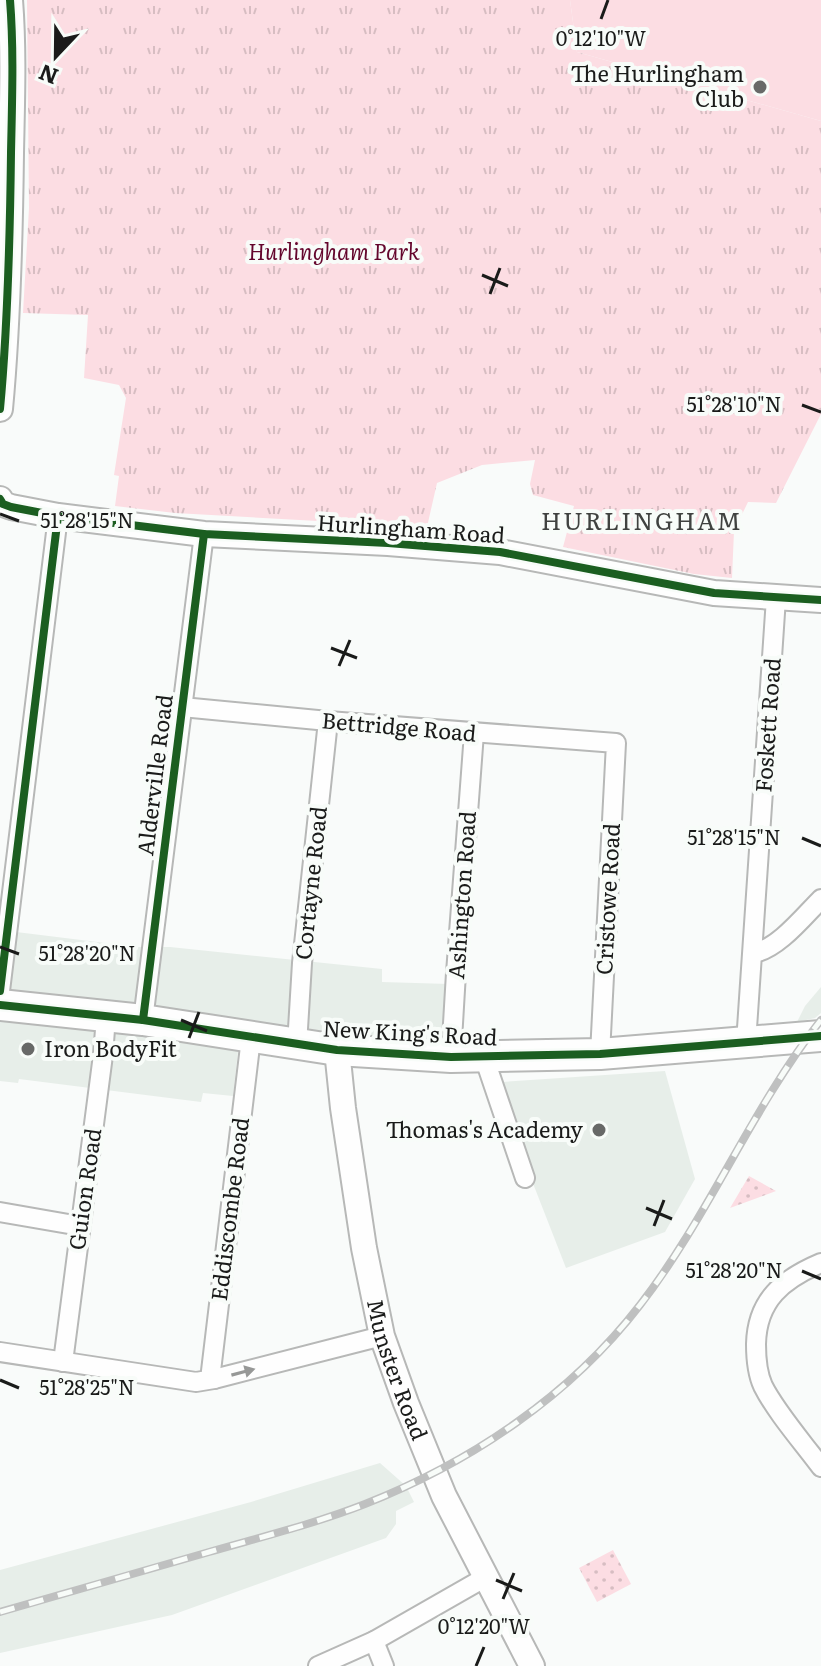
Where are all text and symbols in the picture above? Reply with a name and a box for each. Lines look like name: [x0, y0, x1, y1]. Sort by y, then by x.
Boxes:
north arrow: [16, 16, 96, 96]
text: 0°12'10"W: [556, 22, 646, 52]
place label: The Hurlingham Club: [570, 56, 744, 114]
text: N: [33, 57, 63, 95]
marker: The Hurlingham Club: [751, 78, 769, 96]
park label: Hurlingham Park: [248, 234, 420, 267]
text: 51°28'10"N: [687, 388, 781, 418]
district label: HURLINGHAM: [541, 502, 743, 537]
text: 51°28'15"N: [40, 504, 134, 534]
street label: Hurlingham Road: [316, 504, 506, 551]
street label: Foskett Road: [745, 656, 788, 793]
street label: Alderville Road: [127, 692, 180, 857]
street label: Bettridge Road: [320, 702, 478, 749]
street label: Cortayne Road: [285, 805, 334, 961]
street label: Ashington Road: [438, 810, 483, 980]
text: 51°28'15"N: [687, 821, 781, 851]
street label: Cristowe Road: [586, 822, 627, 976]
text: 51°28'20"N: [39, 937, 135, 967]
street label: New King's Road: [322, 1010, 498, 1053]
place label: Iron BodyFit: [44, 1031, 177, 1064]
marker: Iron BodyFit: [19, 1040, 37, 1058]
place label: Thomas's Academy: [386, 1112, 583, 1145]
street label: Eddiscombe Road: [201, 1115, 256, 1303]
marker: Thomas's Academy: [590, 1121, 608, 1139]
street label: Guion Road: [59, 1126, 108, 1252]
text: 51°28'20"N: [686, 1254, 782, 1284]
street label: Munster Road: [360, 1296, 437, 1445]
one-way arrow: [230, 1366, 255, 1378]
text: 51°28'25"N: [39, 1371, 135, 1401]
text: 0°12'20"W: [438, 1610, 530, 1640]

